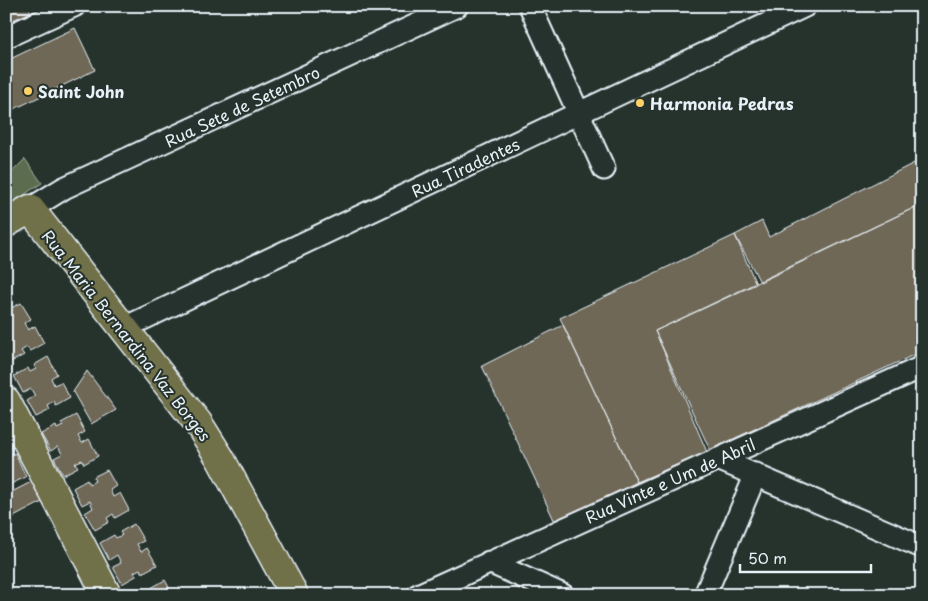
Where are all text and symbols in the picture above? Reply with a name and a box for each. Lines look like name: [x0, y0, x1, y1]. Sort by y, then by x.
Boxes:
street label: Rua Sete de Setembro: [161, 59, 324, 152]
place label: Saint John: [38, 79, 125, 103]
marker: Saint John: [22, 85, 34, 97]
place label: Harmonia Pedras: [650, 91, 794, 115]
marker: Harmonia Pedras: [634, 97, 646, 109]
street label: Rua Tiradentes: [407, 131, 523, 203]
street label: Rua Maria Bernardina Vaz Borges: [37, 224, 217, 446]
street label: Rua Vinte e Um de Abril: [581, 432, 759, 528]
scale bar: [740, 541, 872, 573]
text: 50 m: [748, 546, 787, 569]

